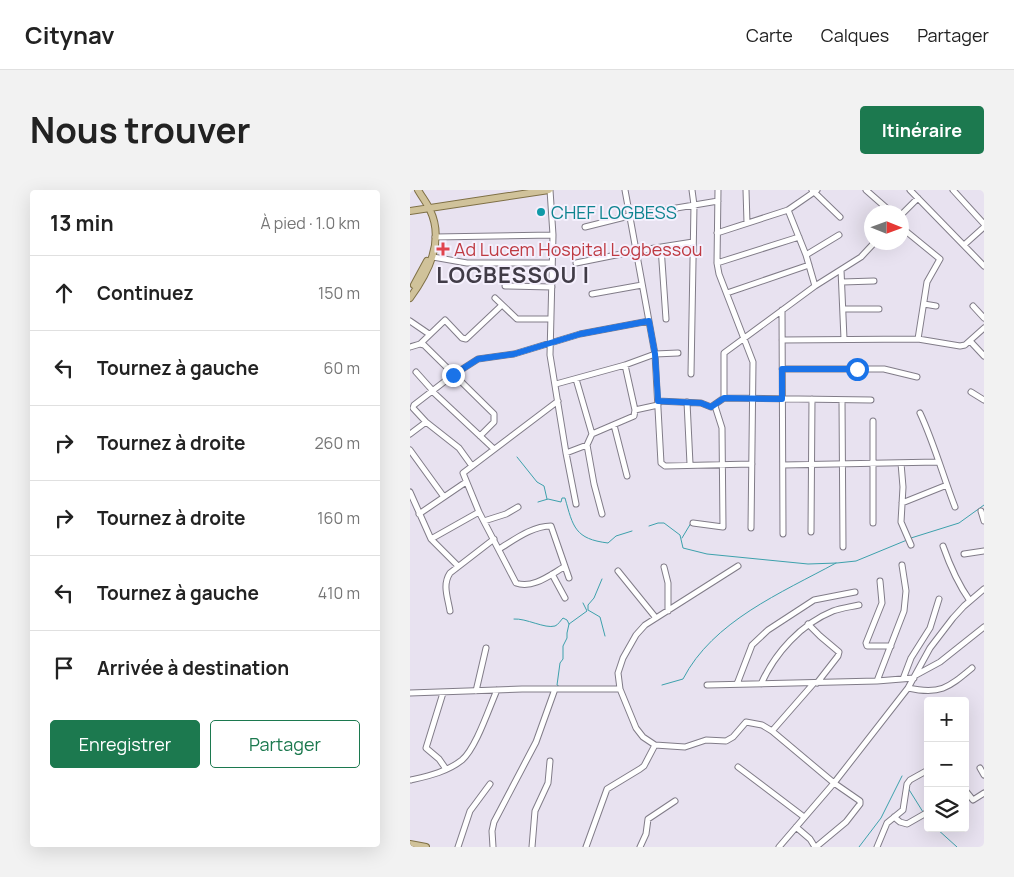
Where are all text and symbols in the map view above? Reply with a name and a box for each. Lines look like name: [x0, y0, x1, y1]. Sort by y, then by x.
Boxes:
text: Citynav: [25, 18, 115, 51]
text: Carte: [746, 23, 793, 47]
text: Calques: [821, 23, 889, 47]
text: Partager: [917, 23, 989, 47]
text: Nous trouver: [30, 106, 251, 154]
button: Itinéraire: [860, 106, 984, 154]
place label: CHEF LOGBESS: [551, 200, 677, 224]
north arrow: [864, 205, 909, 250]
marker: CHEF LOGBESS: [535, 206, 547, 218]
text: 13 min: [50, 209, 114, 237]
text: À pied · 1.0 km: [260, 212, 360, 234]
place label: Ad Lucem Hospital Logbessou: [454, 237, 702, 261]
marker: Ad Lucem Hospital Logbessou: [436, 242, 450, 256]
district label: LOGBESSOU I: [436, 260, 590, 290]
icon: ahead: [50, 279, 78, 307]
text: Continuez: [97, 280, 194, 306]
text: 150 m: [318, 282, 360, 304]
icon: left: [50, 354, 78, 382]
text: Tournez à gauche: [97, 355, 259, 381]
text: 60 m: [324, 357, 360, 379]
route start: [846, 358, 869, 381]
route end: [442, 364, 465, 387]
icon: right: [50, 429, 78, 457]
text: Tournez à droite: [97, 430, 245, 456]
text: 260 m: [314, 432, 360, 454]
icon: right: [50, 504, 78, 532]
text: Tournez à droite: [97, 505, 245, 531]
text: 160 m: [317, 507, 360, 529]
icon: left: [50, 579, 78, 607]
text: Tournez à gauche: [97, 580, 259, 606]
text: 410 m: [318, 582, 360, 604]
icon: arrive: [50, 654, 78, 682]
text: Arrivée à destination: [97, 655, 289, 681]
map controls: [924, 697, 969, 832]
button: +: [924, 697, 969, 742]
button: Enregistrer: [50, 720, 200, 768]
button: Partager: [210, 720, 360, 768]
button: −: [924, 742, 969, 787]
button: layers: [924, 787, 969, 832]

